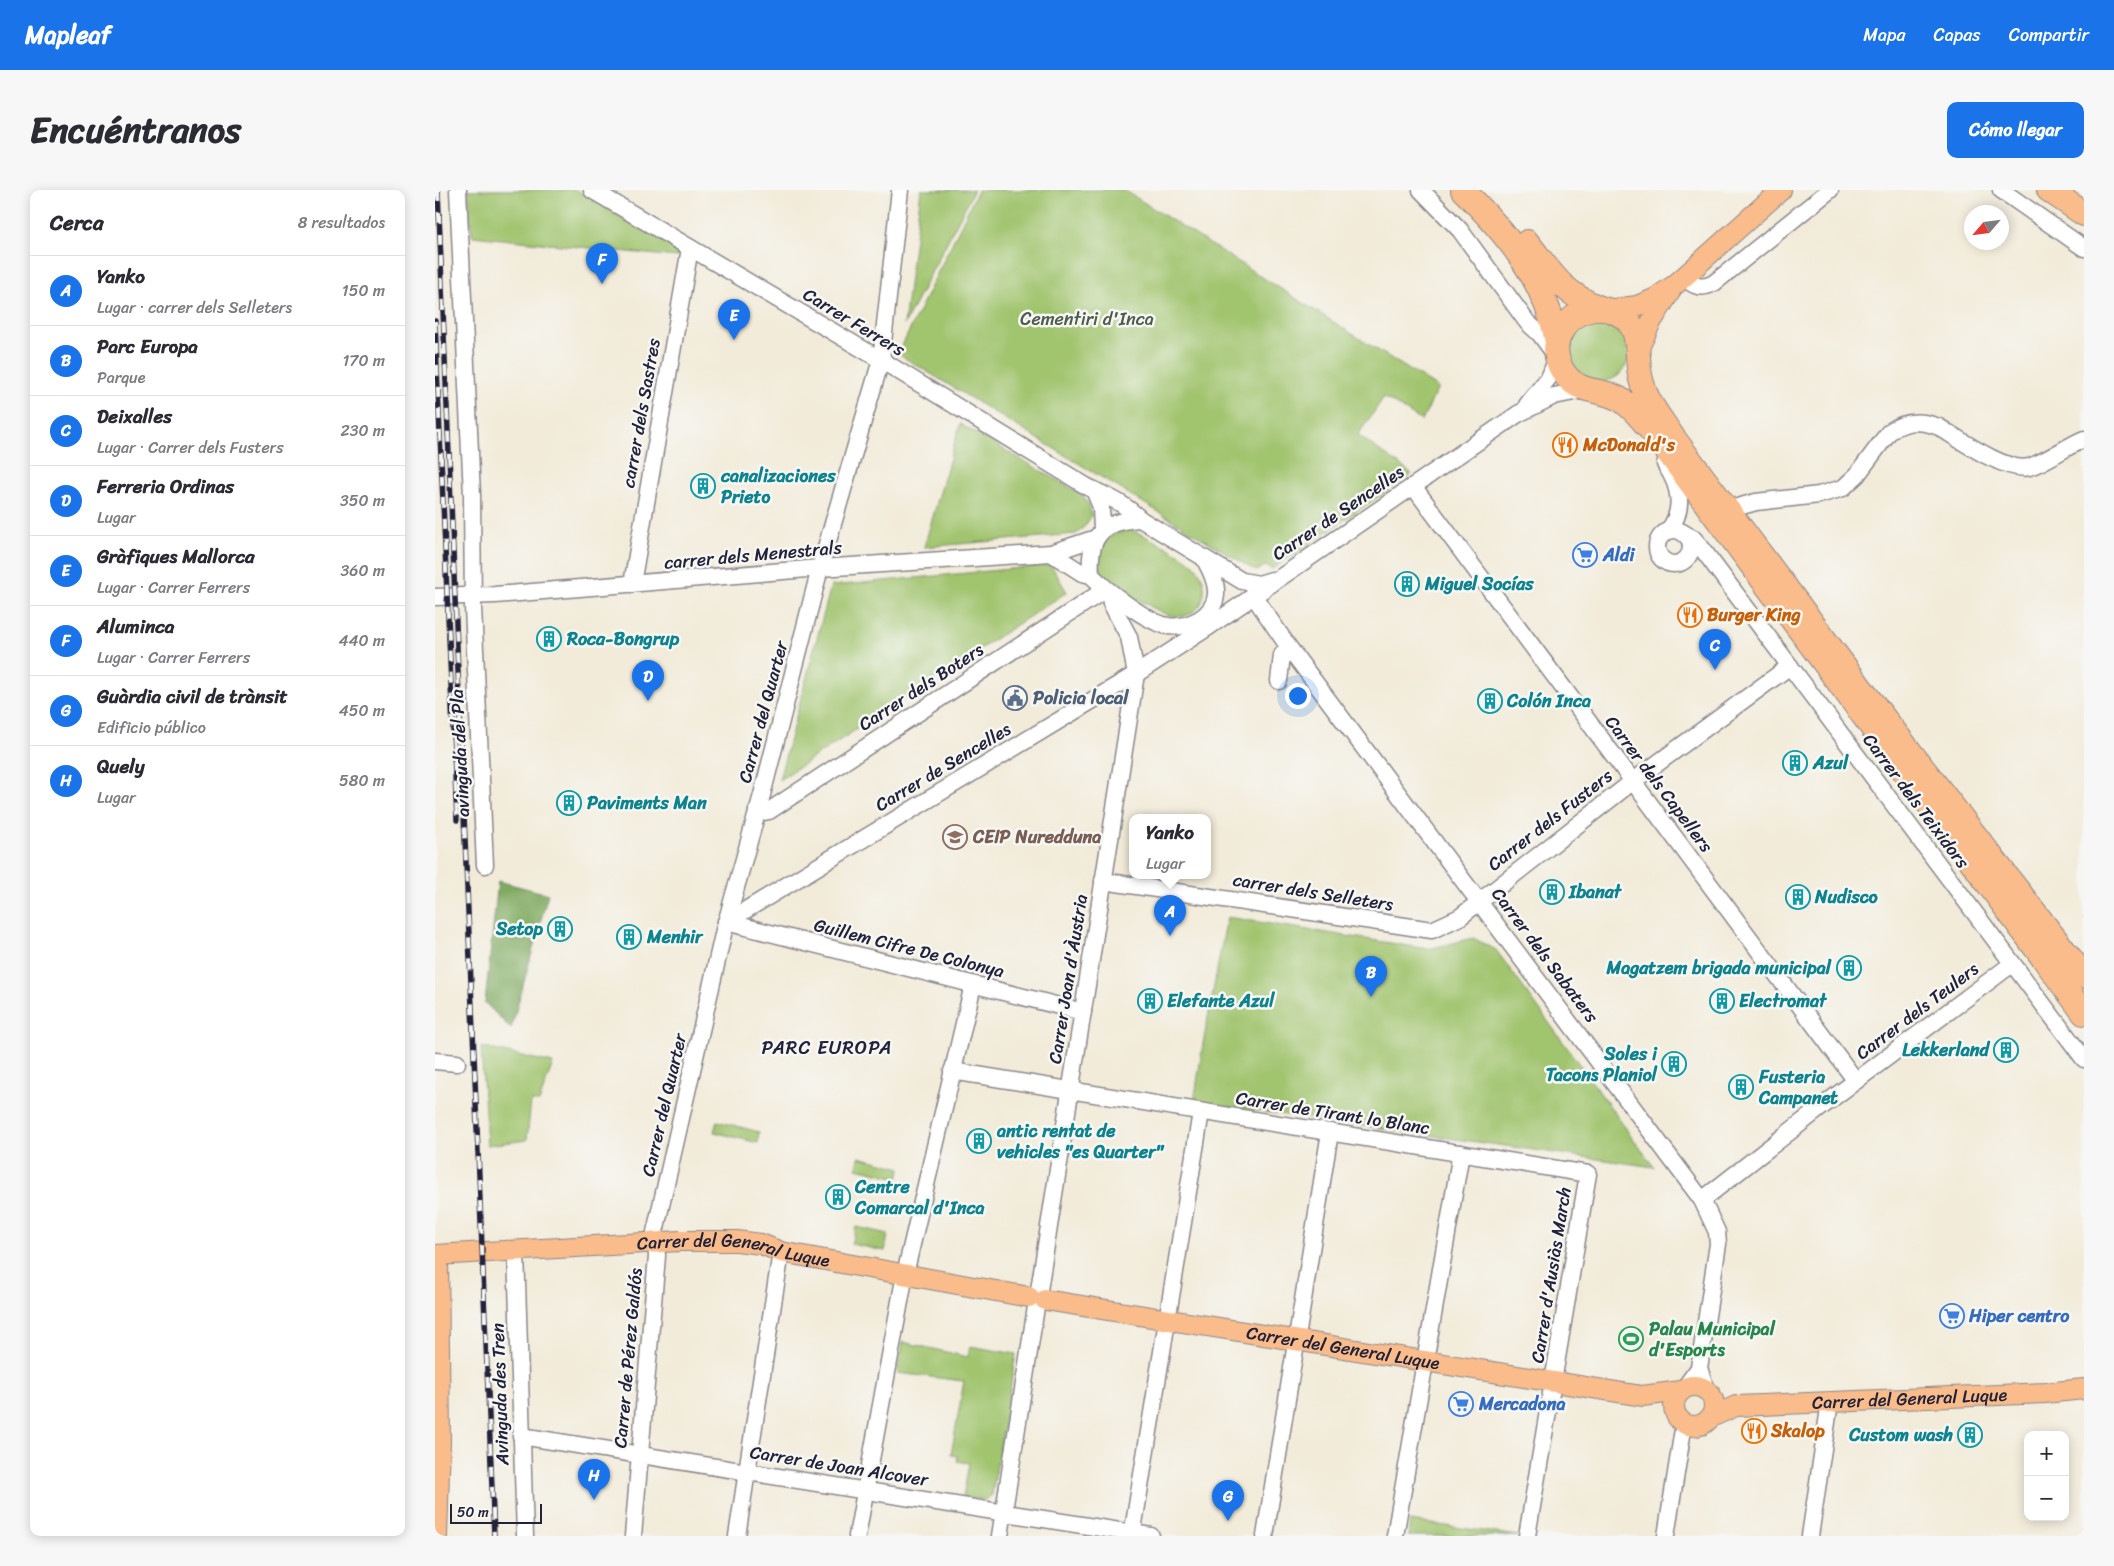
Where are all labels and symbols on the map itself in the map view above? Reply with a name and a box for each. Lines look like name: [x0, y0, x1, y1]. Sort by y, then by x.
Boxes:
north arrow: [1964, 205, 2009, 250]
pin: F: [586, 243, 618, 284]
street label: Carrer Ferrers: [797, 279, 912, 366]
pin: E: [718, 299, 750, 340]
park label: Cementiri d'Inca: [1020, 303, 1154, 335]
street label: carrer dels Sastres: [612, 335, 670, 490]
place label: McDonald's: [1582, 429, 1676, 461]
restaurant icon: McDonald's: [1552, 432, 1578, 458]
street label: Carrer de Sencelles: [1265, 456, 1411, 569]
place label: canalizaciones Prieto: [720, 460, 836, 513]
building icon: canalizaciones Prieto: [690, 473, 716, 499]
street label: carrer dels Menestrals: [663, 531, 844, 579]
place label: Aldi: [1602, 539, 1635, 571]
supermarket icon: Aldi: [1572, 542, 1598, 568]
place label: Miguel Socías: [1424, 568, 1534, 600]
building icon: Miguel Socías: [1394, 571, 1420, 597]
place label: Burger King: [1707, 599, 1801, 631]
restaurant icon: Burger King: [1677, 602, 1703, 628]
place label: Roca-Bongrup: [566, 623, 680, 655]
building icon: Roca-Bongrup: [536, 626, 562, 652]
pin: C: [1699, 629, 1731, 670]
street label: Carrer dels Boters: [852, 634, 991, 740]
street label: Carrer del Quarter: [729, 636, 798, 787]
pin: D: [632, 660, 664, 701]
place label: Policia local: [1033, 682, 1129, 714]
your location: [1285, 683, 1311, 709]
public building icon: Policia local: [1002, 685, 1028, 711]
place label: Colón Inca: [1506, 685, 1591, 717]
street label: avinguda del Pla: [441, 688, 479, 818]
building icon: Colón Inca: [1477, 688, 1503, 714]
street label: Carrer dels Capellers: [1596, 708, 1722, 860]
street label: Carrer de Sencelles: [869, 713, 1018, 820]
street label: Carrer dels Teixidors: [1854, 726, 1978, 876]
place label: Azul: [1812, 747, 1849, 779]
building icon: Azul: [1782, 750, 1808, 776]
street label: Carrer dels Fusters: [1480, 760, 1620, 879]
place label: Paviments Man: [587, 787, 707, 819]
building icon: Paviments Man: [556, 790, 582, 816]
place label: CEIP Nuredduna: [972, 821, 1101, 853]
school or university icon: CEIP Nuredduna: [942, 824, 968, 850]
street label: carrer dels Selleters: [1231, 864, 1396, 921]
place label: Ibanat: [1568, 876, 1623, 908]
building icon: Ibanat: [1539, 879, 1565, 905]
street label: Carrer dels Sabaters: [1483, 880, 1607, 1030]
place label: Nudisco: [1814, 881, 1878, 913]
building icon: Nudisco: [1785, 884, 1811, 910]
street label: Carrer Joan d'Àustria: [1039, 892, 1097, 1066]
pin: A: [1154, 895, 1186, 936]
street label: Guillem Cifre De Colonya: [811, 909, 1007, 987]
place label: Setop: [495, 913, 543, 945]
building icon: Setop: [547, 916, 573, 942]
place label: Menhir: [646, 921, 704, 953]
building icon: Menhir: [616, 924, 642, 950]
place label: Magatzem brigada municipal: [1606, 952, 1832, 984]
street label: Carrer dels Teulers: [1848, 953, 1986, 1068]
building icon: Magatzem brigada municipal: [1836, 955, 1862, 981]
pin: B: [1355, 956, 1387, 997]
place label: Elefante Azul: [1167, 985, 1275, 1017]
place label: Electromat: [1739, 985, 1828, 1017]
building icon: Elefante Azul: [1137, 988, 1163, 1014]
building icon: Electromat: [1709, 988, 1735, 1014]
street label: Carrer del Quarter: [632, 1029, 696, 1180]
district label: PARC EUROPA: [762, 1031, 892, 1064]
place label: Lekkerland: [1902, 1034, 1991, 1066]
building icon: Lekkerland: [1993, 1037, 2019, 1063]
place label: Soles i Tacons Planiol: [1546, 1038, 1658, 1091]
building icon: Soles i Tacons Planiol: [1661, 1051, 1687, 1077]
place label: Fusteria Campanet: [1758, 1061, 1838, 1114]
building icon: Fusteria Campanet: [1728, 1074, 1754, 1100]
street label: Carrer de Tirant lo Blanc: [1234, 1082, 1432, 1144]
place label: antic rentat de vehicles "es Quarter": [996, 1115, 1165, 1168]
building icon: antic rentat de vehicles "es Quarter": [966, 1128, 992, 1154]
place label: Centre Comarcal d'Inca: [854, 1171, 985, 1224]
building icon: Centre Comarcal d'Inca: [825, 1184, 851, 1210]
street label: Carrer d'Ausiàs March: [1521, 1185, 1581, 1365]
street label: Carrer del General Luque: [636, 1225, 833, 1277]
street label: Carrer de Pérez Galdós: [604, 1266, 652, 1449]
place label: Hiper centro: [1968, 1300, 2070, 1332]
supermarket icon: Hiper centro: [1939, 1303, 1965, 1329]
place label: Palau Municipal d'Esports: [1649, 1313, 1776, 1366]
street label: Carrer del General Luque: [1244, 1317, 1442, 1379]
street label: Avinguda des Tren: [482, 1322, 519, 1467]
sports icon: Palau Municipal d'Esports: [1618, 1326, 1644, 1352]
street label: Carrer del General Luque: [1811, 1379, 2008, 1419]
place label: Mercadona: [1478, 1388, 1565, 1420]
supermarket icon: Mercadona: [1448, 1391, 1474, 1417]
place label: Skalop: [1770, 1415, 1825, 1447]
restaurant icon: Skalop: [1741, 1418, 1767, 1444]
place label: Custom wash: [1848, 1419, 1954, 1451]
building icon: Custom wash: [1957, 1422, 1983, 1448]
street label: Carrer de Joan Alcover: [748, 1436, 932, 1496]
pin: H: [578, 1459, 610, 1500]
pin: G: [1212, 1480, 1244, 1521]
scale bar: [450, 1501, 543, 1524]

